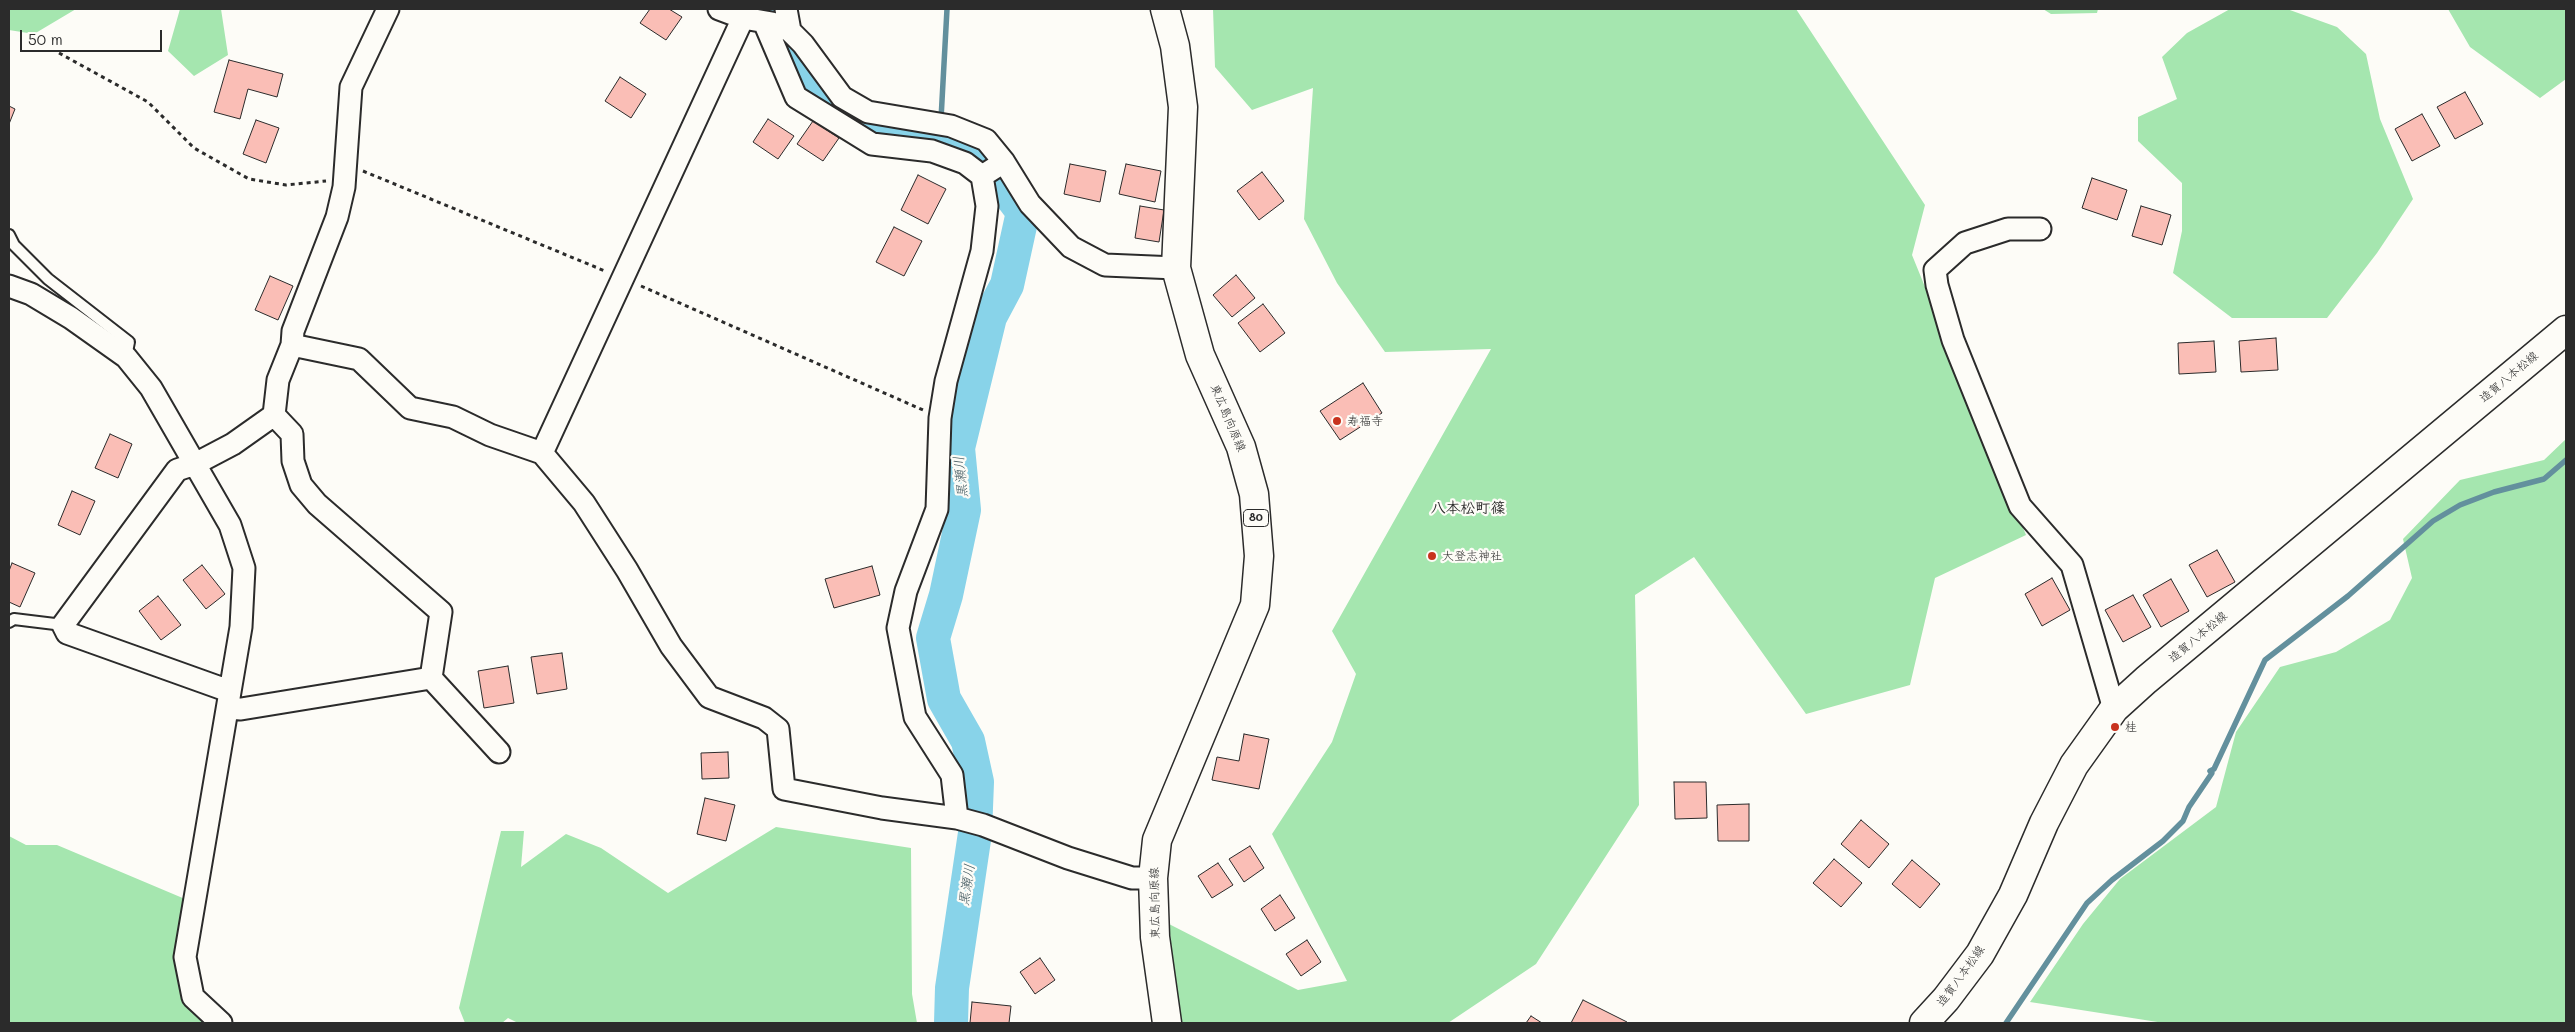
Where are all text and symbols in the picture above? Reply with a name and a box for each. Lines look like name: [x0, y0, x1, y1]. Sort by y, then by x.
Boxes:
scale bar: [22, 20, 165, 52]
text: 50 m: [28, 29, 63, 49]
street label: 造賀八本松線: [2477, 348, 2541, 406]
street label: 東広島向原線: [1207, 382, 1249, 454]
place label: 寿福寺: [1347, 414, 1383, 428]
marker: 寿福寺: [1331, 415, 1343, 427]
water label: 黒瀬川: [950, 455, 972, 499]
district label: 八本松町篠: [1431, 499, 1505, 517]
road number: 80: [1244, 509, 1268, 526]
place label: 大登志神社: [1442, 549, 1502, 563]
marker: 大登志神社: [1426, 550, 1438, 562]
street label: 造賀八本松線: [2166, 608, 2230, 666]
place label: 桂: [2125, 720, 2137, 734]
marker: 桂: [2109, 721, 2121, 733]
water label: 黒瀬川: [955, 863, 979, 907]
street label: 東広島向原線: [1147, 867, 1163, 939]
street label: 造賀八本松線: [1934, 943, 1988, 1009]

